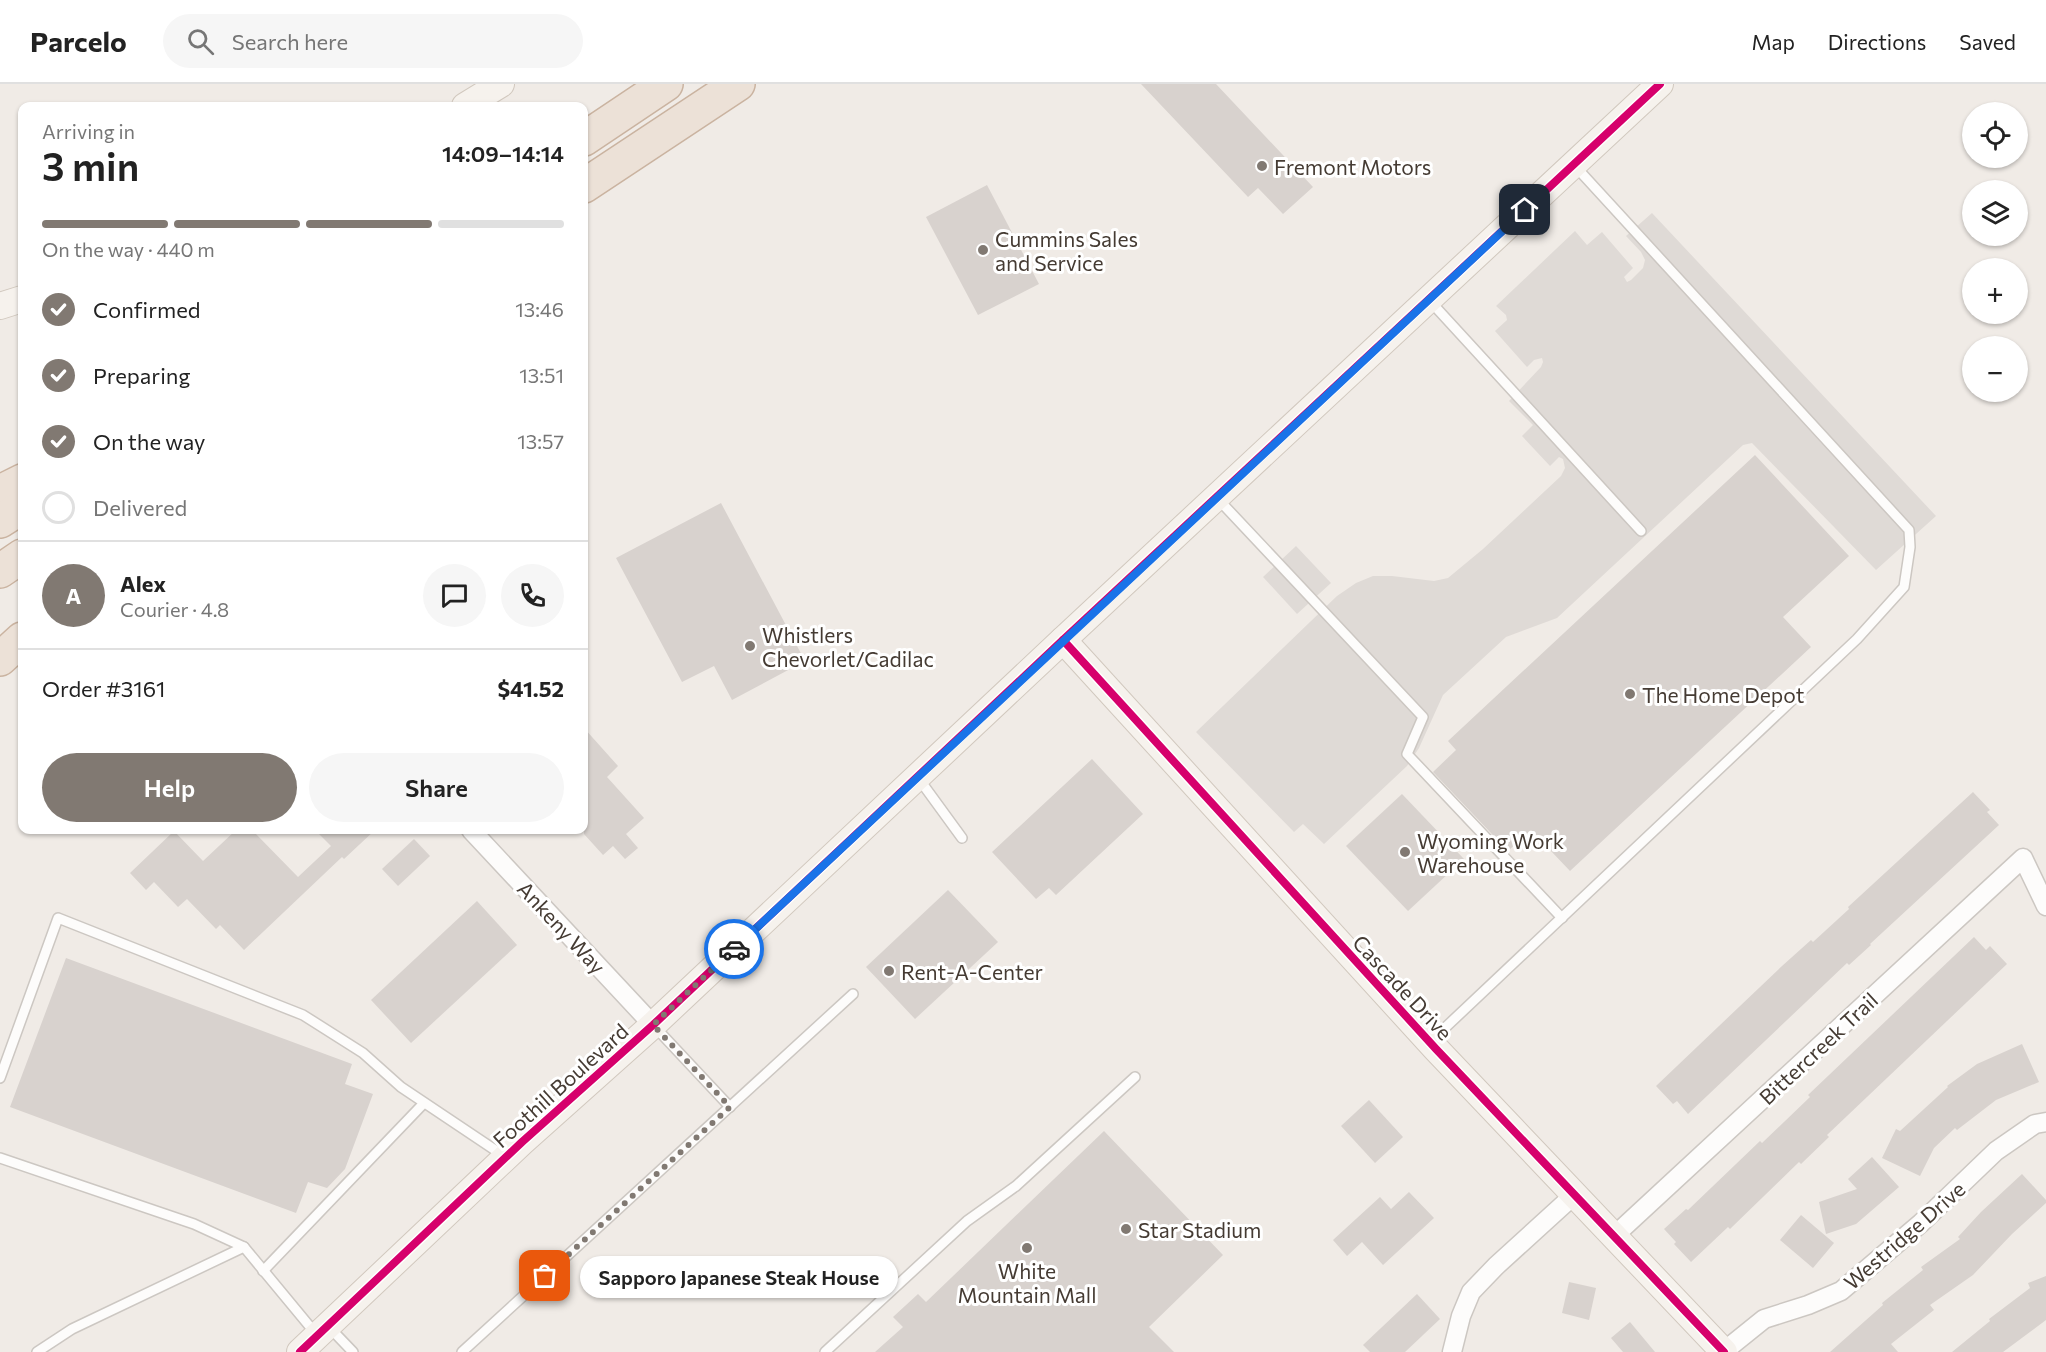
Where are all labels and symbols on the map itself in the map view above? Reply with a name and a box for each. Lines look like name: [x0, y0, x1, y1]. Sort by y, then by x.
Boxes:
place label: Fremont Motors: [1274, 154, 1431, 179]
marker: Fremont Motors: [1255, 159, 1269, 173]
pin: [1499, 184, 1550, 235]
place label: Cummins Sales and Service: [995, 226, 1138, 275]
marker: Cummins Sales and Service: [976, 243, 990, 257]
place label: Whistlers Chevorlet/Cadilac: [762, 622, 934, 671]
marker: Whistlers Chevorlet/Cadilac: [743, 639, 757, 653]
place label: The Home Depot: [1642, 682, 1804, 707]
marker: The Home Depot: [1623, 687, 1637, 701]
place label: Wyoming Work Warehouse: [1417, 828, 1564, 877]
marker: Wyoming Work Warehouse: [1398, 845, 1412, 859]
street label: Ankeny Way: [513, 876, 611, 978]
courier: [704, 919, 764, 979]
street label: Cascade Drive: [1348, 929, 1458, 1045]
place label: Rent-A-Center: [901, 959, 1043, 984]
marker: Rent-A-Center: [882, 964, 896, 978]
street label: Bittercreek Trail: [1754, 987, 1882, 1109]
street label: Foothill Boulevard: [487, 1018, 633, 1152]
street label: Westridge Drive: [1838, 1176, 1970, 1294]
place label: Star Stadium: [1138, 1217, 1261, 1242]
marker: Star Stadium: [1119, 1222, 1133, 1236]
marker: White Mountain Mall: [1020, 1241, 1034, 1255]
pin: [519, 1250, 570, 1301]
callout: Sapporo Japanese Steak House: [581, 1255, 899, 1297]
place label: White Mountain Mall: [958, 1258, 1096, 1307]

